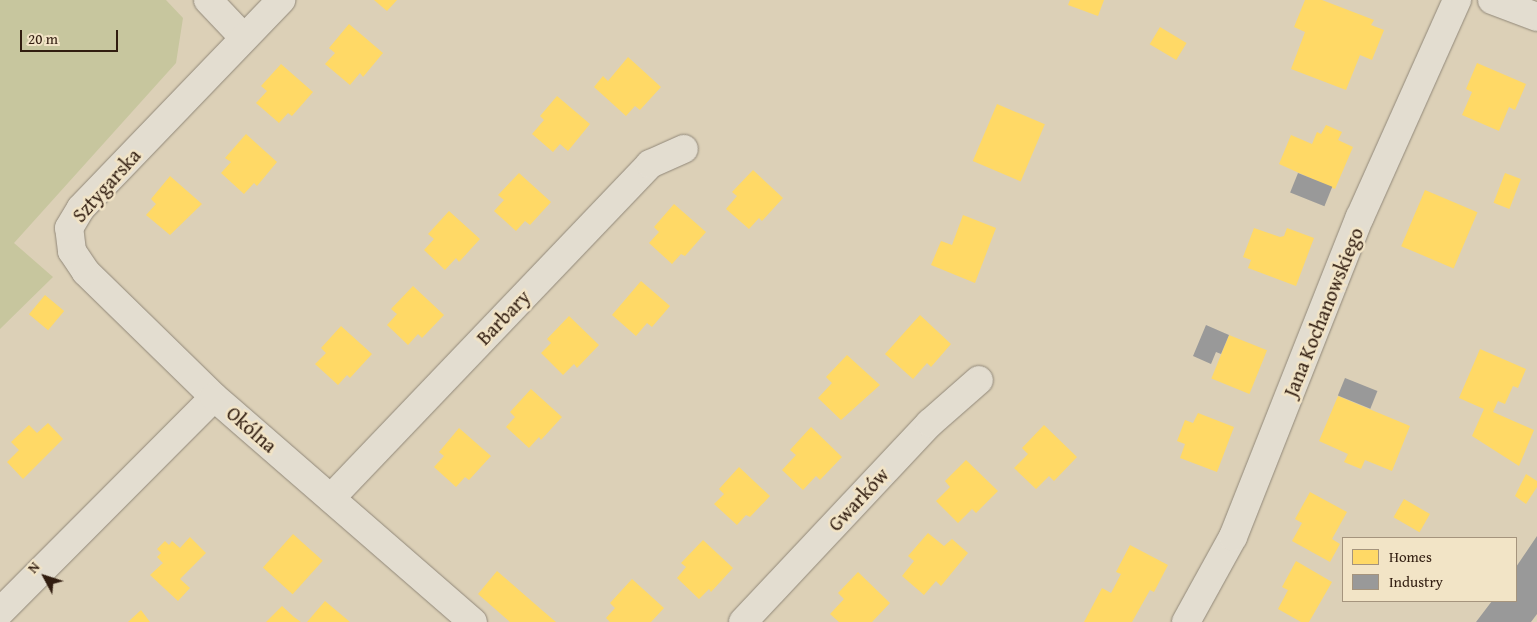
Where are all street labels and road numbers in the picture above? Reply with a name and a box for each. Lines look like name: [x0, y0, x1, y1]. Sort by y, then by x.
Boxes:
street label: Sztygarska: [67, 143, 145, 227]
street label: Jana Kochanowskiego: [1278, 224, 1368, 400]
street label: Barbary: [471, 285, 535, 349]
street label: Okólna: [222, 401, 282, 457]
street label: Gwarków: [823, 462, 893, 536]

